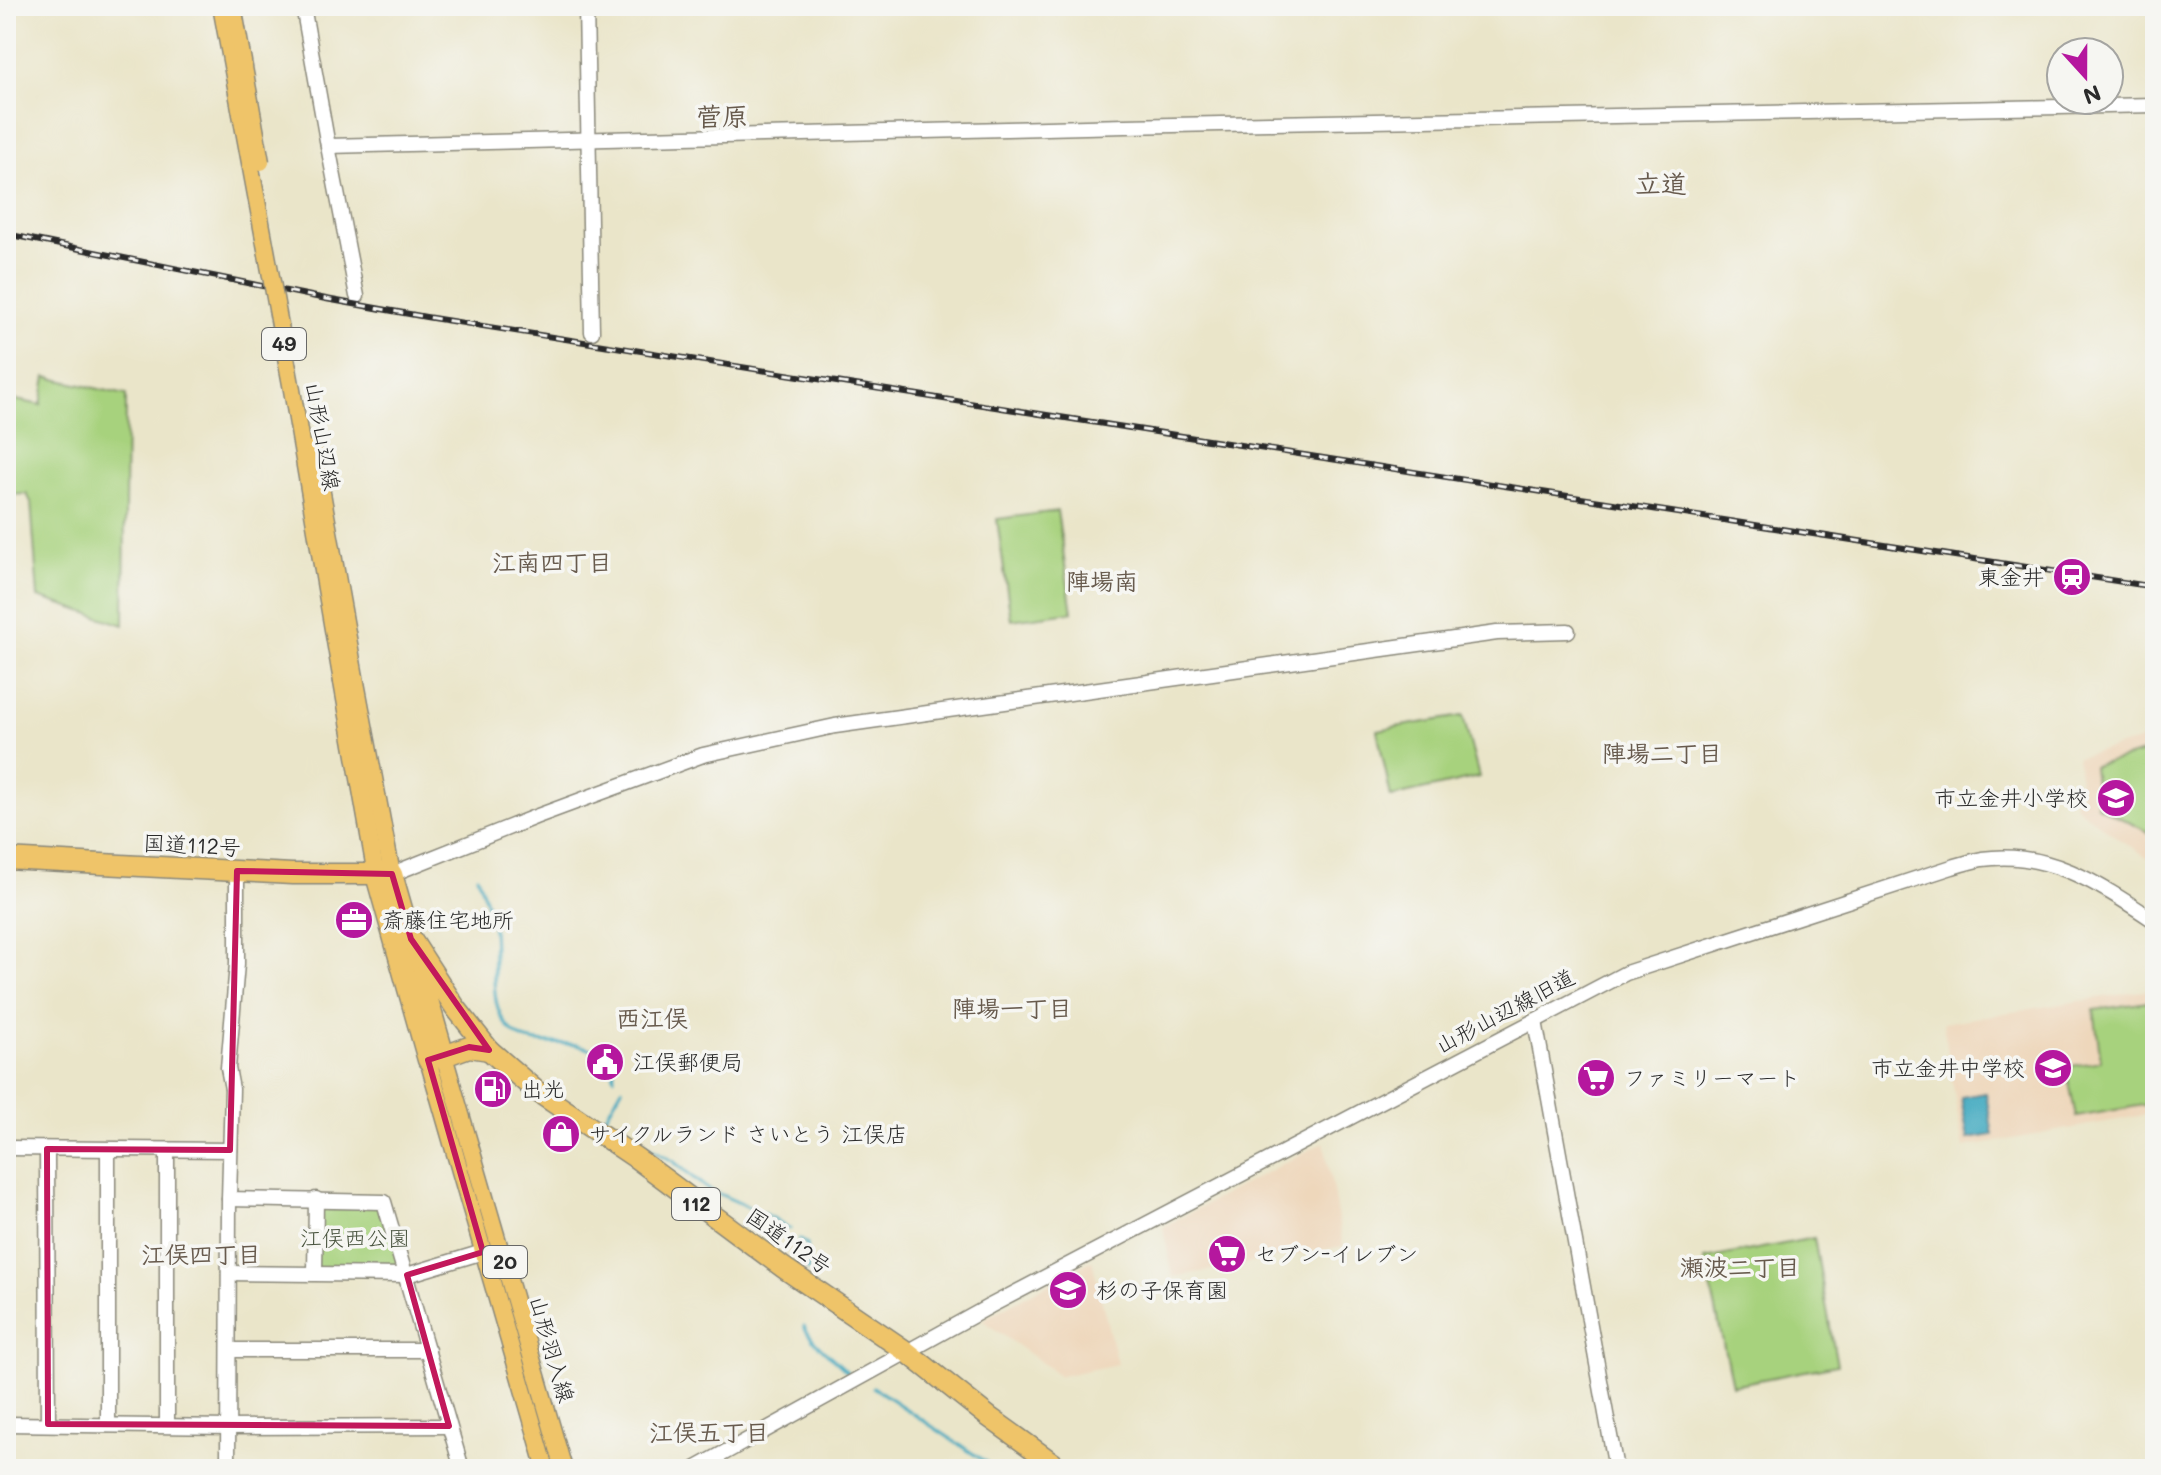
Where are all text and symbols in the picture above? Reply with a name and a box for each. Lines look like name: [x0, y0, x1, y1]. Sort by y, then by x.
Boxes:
north arrow: [2045, 36, 2125, 116]
text: N: [2079, 79, 2105, 112]
district label: 菅原: [696, 99, 748, 133]
district label: 立道: [1635, 166, 1687, 200]
road number: 49: [262, 328, 306, 360]
street label: 山形山辺線: [300, 379, 347, 493]
district label: 江南四丁目: [492, 546, 612, 577]
station icon: 東金井: [2051, 556, 2093, 598]
place label: 東金井: [1978, 562, 2044, 591]
district label: 陣場南: [1066, 565, 1138, 596]
district label: 陣場二丁目: [1602, 737, 1722, 768]
school or university icon: 市立金井小学校: [2095, 777, 2137, 819]
place label: 市立金井小学校: [1934, 783, 2088, 812]
street label: 国道112号: [142, 827, 242, 862]
office icon: 斎藤住宅地所: [333, 899, 375, 941]
place label: 斎藤住宅地所: [382, 905, 514, 934]
street label: 山形山辺線旧道: [1430, 962, 1580, 1060]
district label: 陣場一丁目: [952, 992, 1072, 1023]
district label: 西江俣: [616, 1002, 688, 1033]
public building icon: 江俣郵便局: [584, 1041, 626, 1083]
place label: 江俣郵便局: [633, 1047, 743, 1076]
school or university icon: 市立金井中学校: [2032, 1047, 2074, 1089]
place label: 市立金井中学校: [1871, 1053, 2025, 1082]
supermarket icon: ファミリーマート: [1575, 1057, 1617, 1099]
place label: ファミリーマート: [1624, 1063, 1800, 1092]
fuel station icon: 出光: [472, 1068, 514, 1110]
place label: 出光: [521, 1074, 565, 1103]
shop icon: サイクルランド さいとう 江俣店: [540, 1113, 582, 1155]
place label: サイクルランド さいとう 江俣店: [589, 1119, 908, 1148]
road number: 112: [672, 1188, 720, 1220]
street label: 国道112号: [741, 1201, 838, 1281]
park label: 江俣西公園: [300, 1223, 410, 1252]
supermarket icon: セブン-イレブン: [1206, 1233, 1248, 1275]
district label: 江俣四丁目: [141, 1238, 261, 1269]
place label: セブン-イレブン: [1255, 1239, 1418, 1268]
road number: 20: [483, 1246, 527, 1278]
district label: 瀬波二丁目: [1680, 1251, 1800, 1282]
school or university icon: 杉の子保育園: [1047, 1269, 1089, 1311]
place label: 杉の子保育園: [1096, 1275, 1228, 1304]
street label: 山形羽入線: [523, 1292, 582, 1406]
district label: 江俣五丁目: [649, 1416, 769, 1447]

